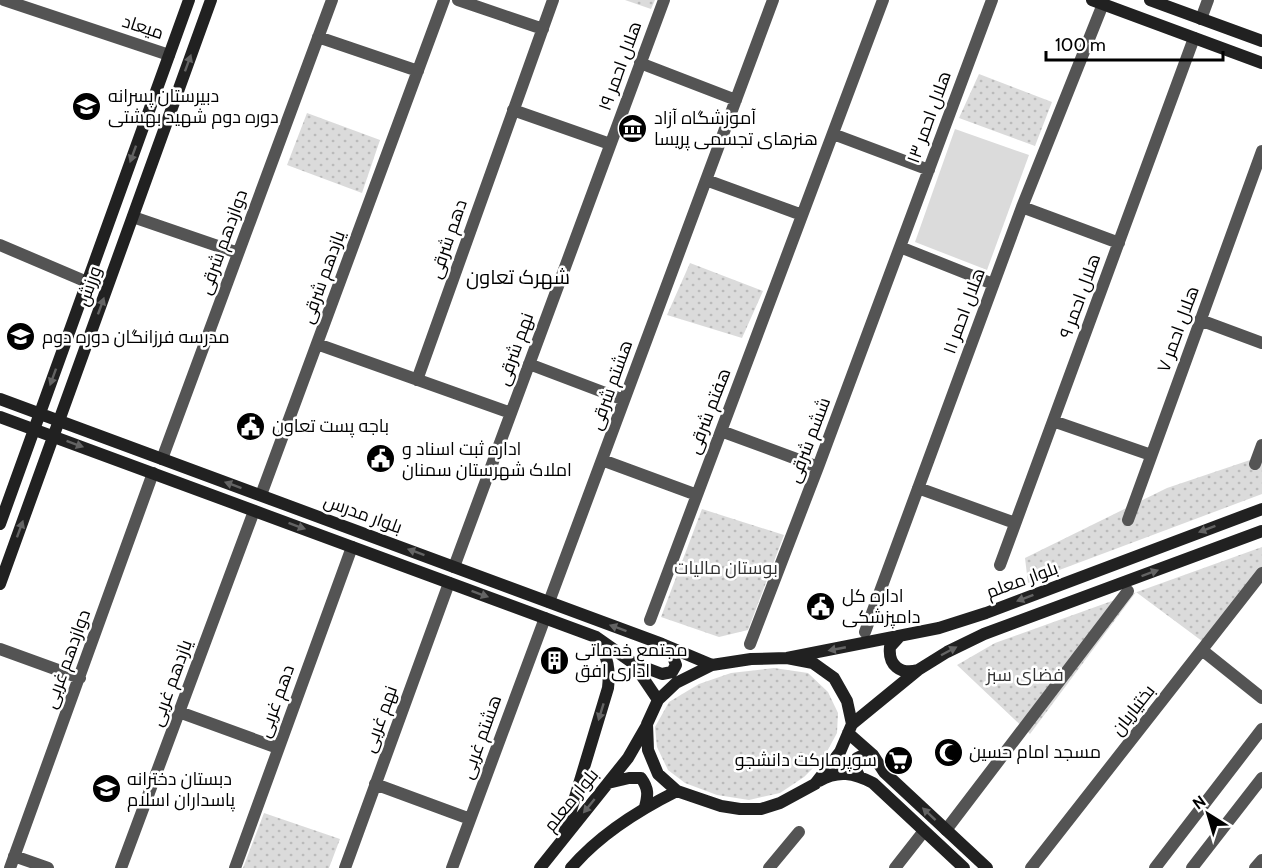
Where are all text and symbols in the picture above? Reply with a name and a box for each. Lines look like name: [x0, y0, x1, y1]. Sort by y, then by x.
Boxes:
street label: میعاد: [119, 10, 167, 44]
street label: هلال احمر ۱۹: [594, 18, 646, 114]
scale bar: [1046, 24, 1223, 62]
text: 100 m: [1055, 34, 1106, 56]
one-way arrow: [184, 54, 194, 72]
street label: هلال احمر ۱۳: [902, 68, 956, 166]
place label: دبیرستان پسرانه دوره دوم شهید بهشتی: [108, 85, 279, 129]
school or university icon: دبیرستان پسرانه دوره دوم شهید بهشتی: [71, 90, 103, 122]
place label: آموزشگاه آزاد هنرهای تجسمی پریسا: [654, 107, 818, 151]
museum icon: آموزشگاه آزاد هنرهای تجسمی پریسا: [617, 112, 649, 144]
one-way arrow: [128, 145, 138, 163]
street label: دوازدهم شرقی: [194, 186, 253, 298]
street label: دهم شرقی: [424, 197, 473, 282]
street label: یازدهم شرقی: [296, 227, 351, 327]
street label: هلال احمر ۹: [1055, 251, 1105, 341]
street label: ورزش: [72, 263, 106, 309]
district label: شهرک تعاون: [466, 265, 570, 290]
street label: هلال احمر ۱۱: [938, 265, 990, 357]
street label: هلال احمر ۷: [1152, 283, 1204, 375]
one-way arrow: [96, 297, 106, 315]
street label: نهم شرقی: [492, 310, 539, 389]
school or university icon: مدرسه فرزانگان دوره دوم: [5, 321, 37, 353]
place label: مدرسه فرزانگان دوره دوم: [42, 326, 230, 349]
street label: هشتم شرقی: [585, 337, 638, 433]
street label: هفتم شرقی: [683, 365, 736, 457]
one-way arrow: [47, 368, 57, 386]
street label: ششم شرقی: [783, 394, 836, 486]
public building icon: باجه پست تعاون: [235, 410, 267, 442]
place label: باجه پست تعاون: [272, 415, 389, 438]
place label: اداره ثبت اسناد و املاک شهرستان سمنان: [402, 438, 572, 481]
one-way arrow: [66, 440, 84, 450]
public building icon: اداره ثبت اسناد و املاک شهرستان سمنان: [365, 443, 397, 475]
one-way arrow: [224, 479, 242, 489]
street label: بلوار مدرس: [321, 490, 405, 538]
one-way arrow: [16, 520, 26, 538]
one-way arrow: [288, 522, 306, 532]
one-way arrow: [1198, 525, 1216, 534]
one-way arrow: [407, 547, 425, 557]
park label: بوستان مالیات: [674, 557, 778, 579]
street label: بلوار معلم: [983, 557, 1061, 604]
one-way arrow: [1141, 567, 1159, 577]
place label: اداره کل دامپزشکی: [842, 585, 920, 629]
one-way arrow: [471, 590, 489, 599]
public building icon: اداره کل دامپزشکی: [805, 590, 837, 622]
one-way arrow: [1016, 594, 1034, 604]
street label: دوازدهم غربی: [39, 606, 96, 712]
one-way arrow: [609, 622, 627, 632]
street label: یازدهم غربی: [145, 637, 198, 730]
place label: مجتمع خدماتی اداری افق: [575, 639, 687, 683]
building icon: مجتمع خدماتی اداری افق: [538, 644, 570, 676]
one-way arrow: [828, 644, 846, 654]
one-way arrow: [941, 646, 958, 656]
street label: دهم غربی: [253, 662, 300, 741]
park label: فضای سبز: [985, 664, 1064, 686]
street label: بختیاریان: [1106, 680, 1160, 740]
street label: نهم غربی: [358, 683, 403, 756]
street label: هشتم غربی: [456, 692, 507, 782]
one-way arrow: [596, 703, 605, 721]
mosque icon: مسجد امام حسین: [932, 736, 964, 768]
place label: مسجد امام حسین: [969, 741, 1101, 764]
supermarket icon: سوپرمارکت دانشجو: [882, 744, 914, 776]
place label: سوپرمارکت دانشجو: [735, 749, 877, 772]
street label: بلوار معلم: [539, 764, 604, 837]
place label: دبستان دخترانه پاسداران اسلام: [127, 768, 235, 812]
school or university icon: دبستان دخترانه پاسداران اسلام: [90, 773, 122, 805]
north arrow: [1178, 784, 1238, 844]
text: N: [1189, 791, 1210, 813]
one-way arrow: [583, 798, 596, 814]
one-way arrow: [922, 808, 937, 821]

